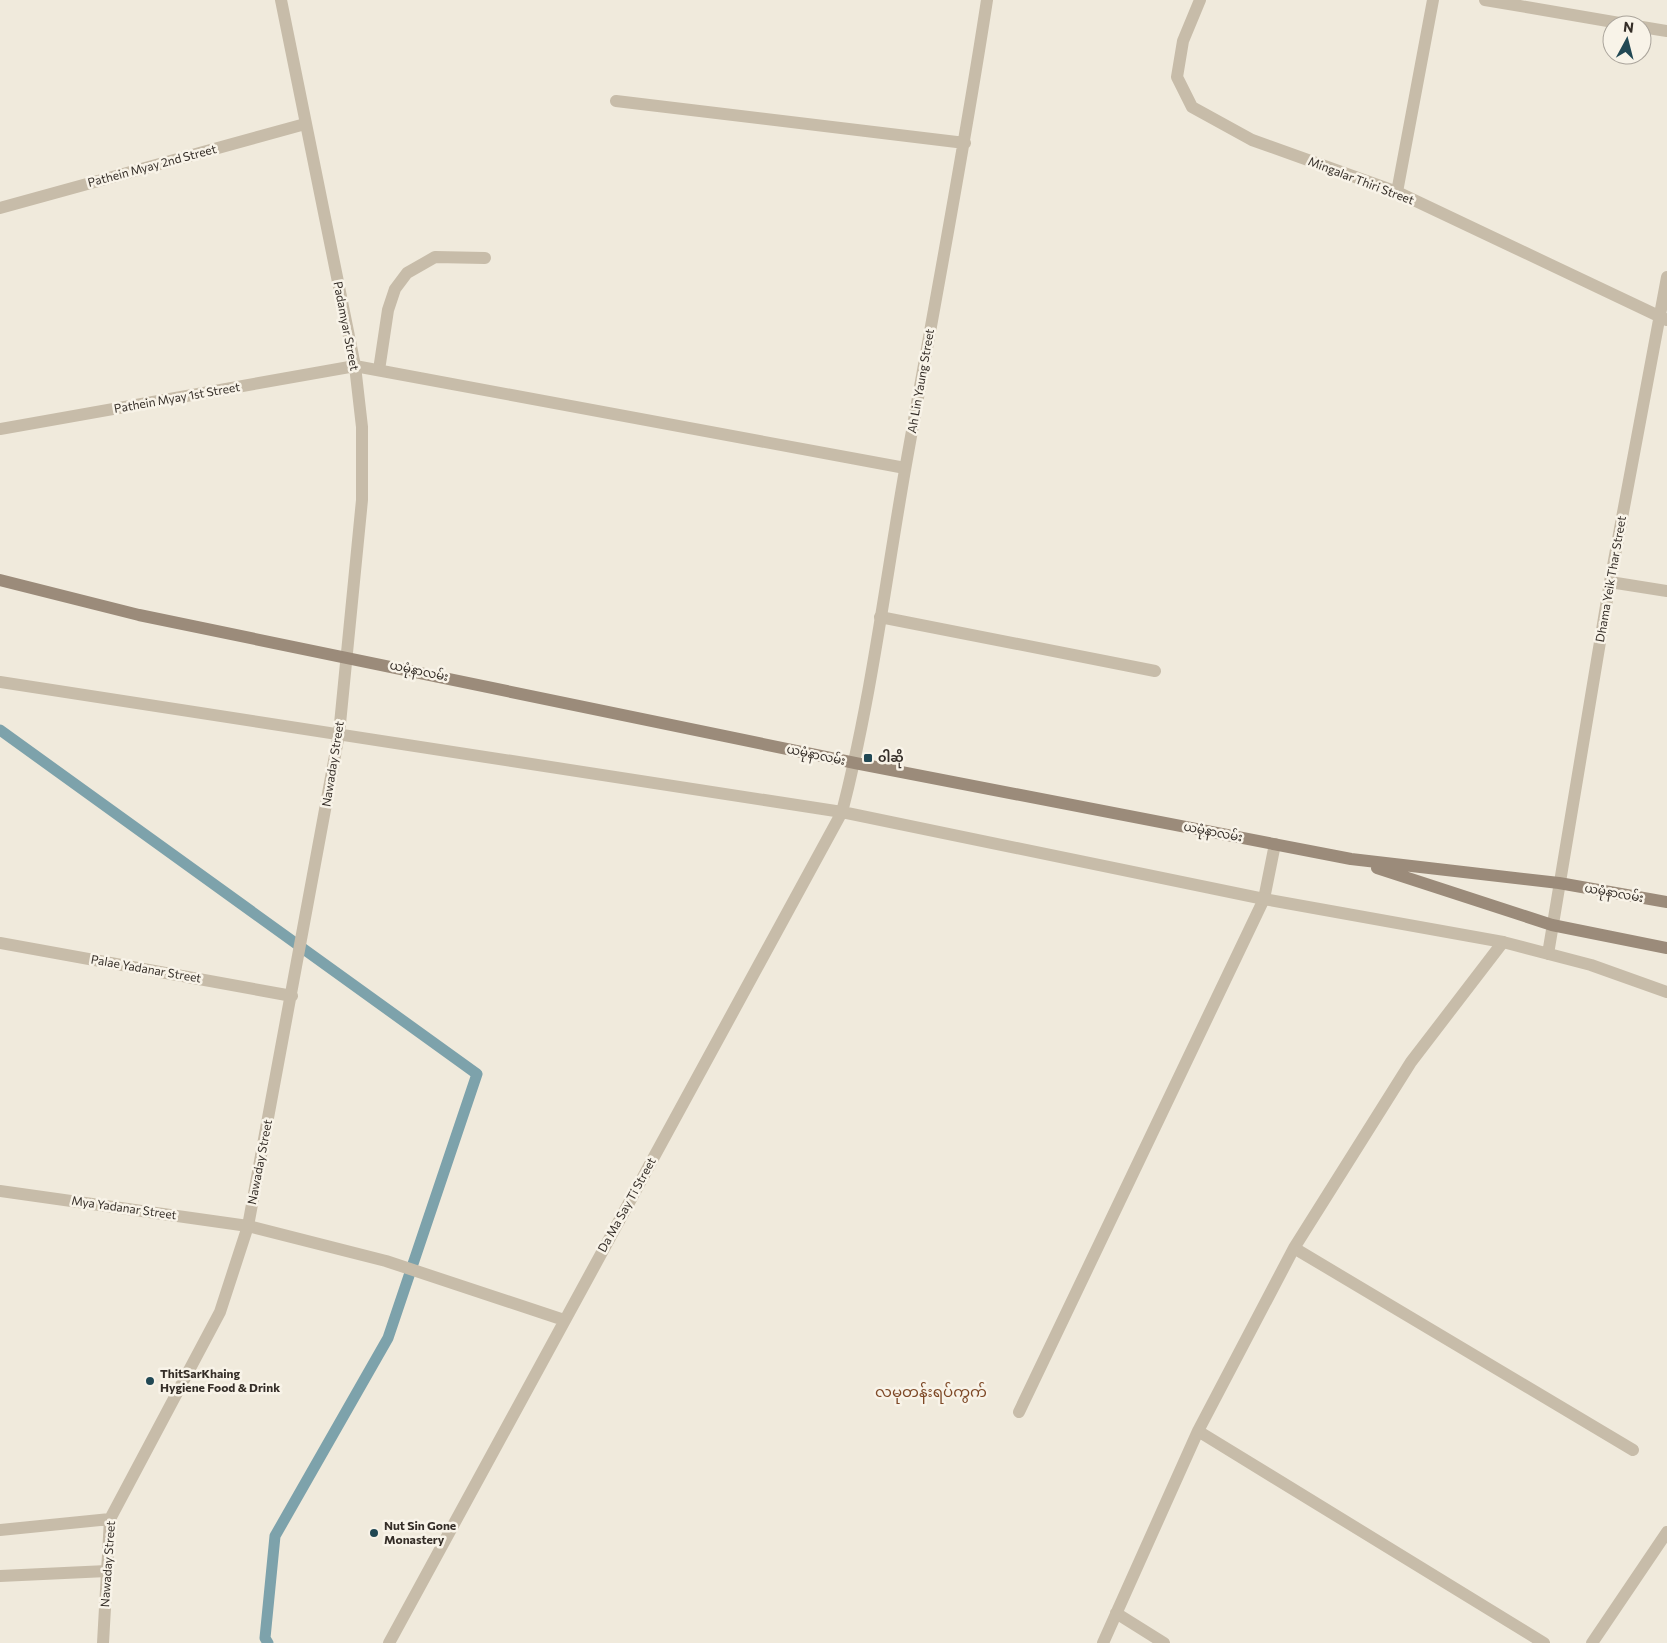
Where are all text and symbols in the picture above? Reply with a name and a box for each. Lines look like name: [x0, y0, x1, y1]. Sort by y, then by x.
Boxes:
north arrow: [1602, 15, 1652, 65]
text: N: [1622, 18, 1635, 36]
street label: Pathein Myay 2nd Street: [86, 141, 218, 189]
street label: Mingalar Thiri Street: [1306, 153, 1416, 207]
street label: Padamyar Street: [331, 280, 363, 372]
street label: Ah Lin Yaung Street: [904, 327, 936, 434]
street label: Pathein Myay 1st Street: [113, 379, 241, 415]
street label: Dhama Yeik Thar Street: [1592, 515, 1628, 643]
street label: ယမုံနာလမ်း: [388, 656, 450, 687]
street label: Nawaday Street: [318, 720, 346, 808]
street label: ယမုံနာလမ်း: [785, 740, 847, 771]
place label: ဝါဆို: [878, 749, 904, 769]
marker: ဝါဆို: [862, 752, 874, 764]
street label: ယမုံနာလမ်း: [1182, 817, 1244, 848]
street label: ယမုံနာလမ်း: [1583, 879, 1645, 908]
street label: Palae Yadanar Street: [90, 951, 203, 985]
street label: Nawaday Street: [244, 1118, 274, 1206]
street label: Da Ma Say Ti Street: [594, 1155, 658, 1254]
street label: Mya Yadanar Street: [71, 1193, 178, 1221]
place label: ThitSarKhaing Hygiene Food & Drink: [160, 1366, 280, 1394]
marker: ThitSarKhaing Hygiene Food & Drink: [144, 1375, 156, 1387]
district label: လမုတန်းရပ်ကွက်: [875, 1382, 987, 1404]
place label: Nut Sin Gone Monastery: [384, 1518, 456, 1546]
street label: Nawaday Street: [97, 1520, 117, 1608]
marker: Nut Sin Gone Monastery: [368, 1527, 380, 1539]

